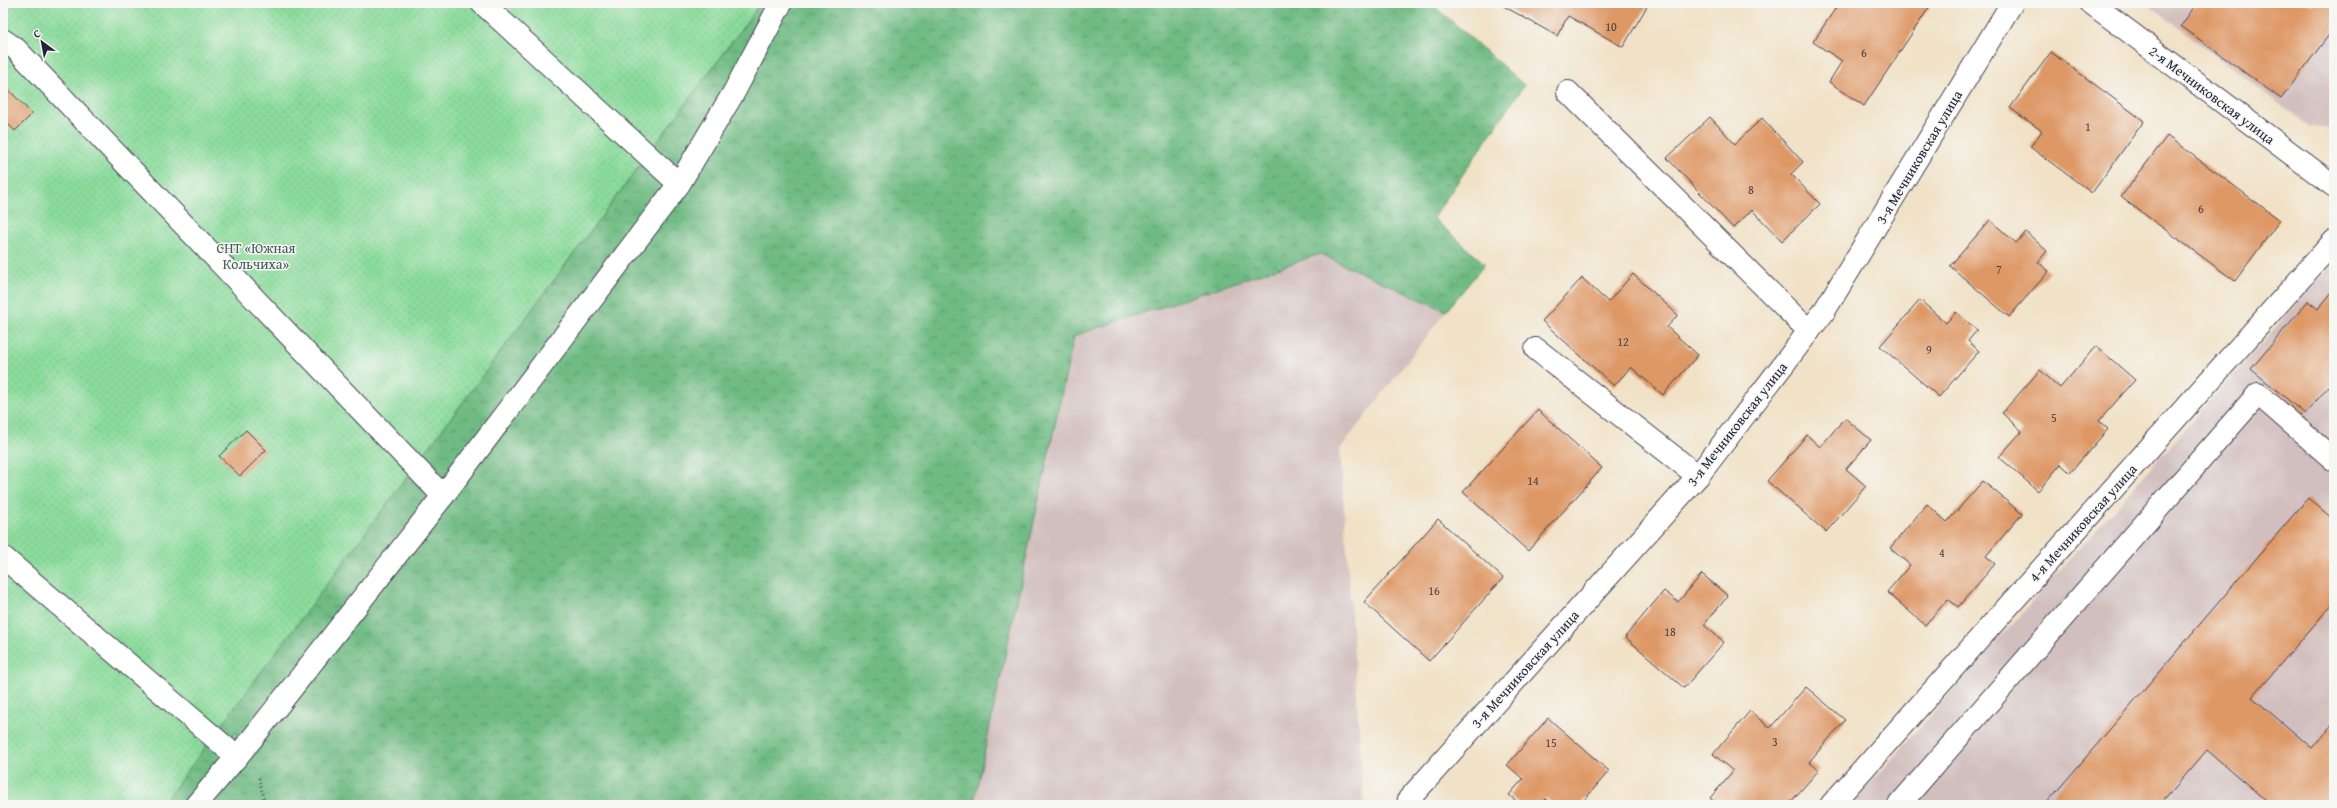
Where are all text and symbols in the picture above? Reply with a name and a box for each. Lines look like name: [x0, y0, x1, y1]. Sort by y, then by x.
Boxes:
house number: 10: [1605, 18, 1617, 35]
north arrow: [22, 22, 62, 62]
text: С: [30, 25, 44, 42]
street label: 2-я Мечниковская улица: [2145, 41, 2279, 149]
house number: 6: [1861, 44, 1867, 61]
street label: 3-я Мечниковская улица: [1871, 86, 1967, 228]
house number: 1: [2085, 118, 2091, 135]
house number: 8: [1748, 181, 1754, 198]
house number: 6: [2198, 200, 2204, 217]
park label: СНТ «Южная Кольчиха»: [217, 238, 295, 274]
house number: 7: [1996, 261, 2002, 278]
house number: 12: [1617, 333, 1629, 350]
house number: 9: [1926, 341, 1932, 358]
street label: 3-я Мечниковская улица: [1682, 357, 1792, 490]
house number: 5: [2051, 409, 2057, 426]
street label: 4-я Мечниковская улица: [2024, 459, 2142, 586]
house number: 14: [1527, 472, 1539, 489]
house number: 4: [1939, 544, 1945, 561]
house number: 16: [1428, 582, 1440, 599]
street label: 3-я Мечниковская улица: [1466, 605, 1584, 732]
house number: 18: [1664, 623, 1676, 640]
house number: 3: [1772, 733, 1778, 750]
house number: 15: [1545, 734, 1557, 751]

